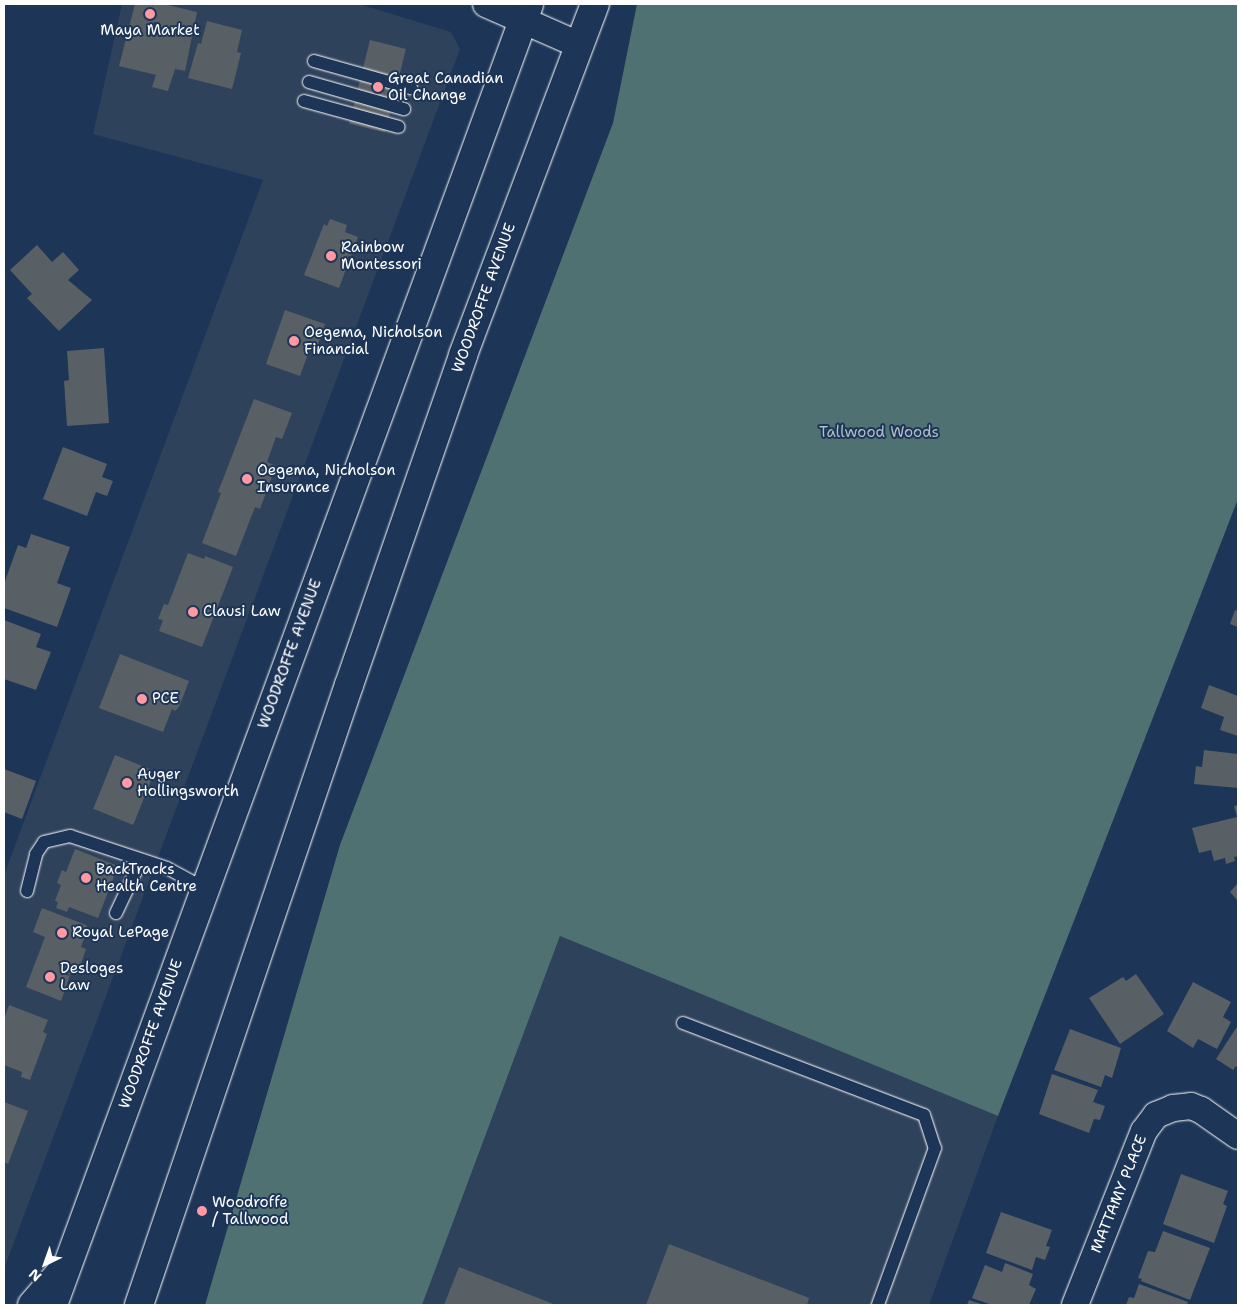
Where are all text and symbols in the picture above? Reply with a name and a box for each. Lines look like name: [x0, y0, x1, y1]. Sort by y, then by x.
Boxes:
marker: Maya Market: [144, 8, 156, 20]
place label: Maya Market: [100, 22, 200, 40]
place label: Great Canadian Oil Change: [388, 69, 503, 104]
marker: Great Canadian Oil Change: [372, 81, 384, 93]
street label: WOODROFFE AVENUE: [449, 221, 519, 375]
place label: Rainbow Montessori: [341, 238, 422, 273]
marker: Rainbow Montessori: [325, 250, 337, 262]
place label: Oegema, Nicholson Financial: [304, 323, 442, 358]
marker: Oegema, Nicholson Financial: [288, 335, 300, 347]
park label: Tallwood Woods: [819, 424, 939, 442]
place label: Oegema, Nicholson Insurance: [257, 461, 395, 496]
marker: Oegema, Nicholson Insurance: [241, 473, 253, 485]
street label: WOODROFFE AVENUE: [255, 577, 325, 731]
place label: Clausi Law: [203, 603, 281, 621]
marker: Clausi Law: [187, 606, 199, 618]
place label: PCE: [152, 690, 179, 708]
marker: PCE: [136, 693, 148, 705]
place label: Auger Hollingsworth: [137, 765, 239, 800]
marker: Auger Hollingsworth: [121, 777, 133, 789]
place label: BackTracks Health Centre: [96, 860, 197, 895]
marker: BackTracks Health Centre: [80, 872, 92, 884]
place label: Royal LePage: [72, 924, 169, 942]
marker: Royal LePage: [56, 927, 68, 939]
street label: WOODROFFE AVENUE: [116, 957, 186, 1111]
place label: Desloges Law: [60, 959, 123, 994]
marker: Desloges Law: [44, 971, 56, 983]
street label: MATTAMY PLACE: [1087, 1132, 1151, 1256]
place label: Woodroffe / Tallwood: [212, 1193, 288, 1228]
marker: Woodroffe / Tallwood: [196, 1205, 208, 1217]
north arrow: [20, 1239, 70, 1289]
text: N: [25, 1265, 45, 1286]

